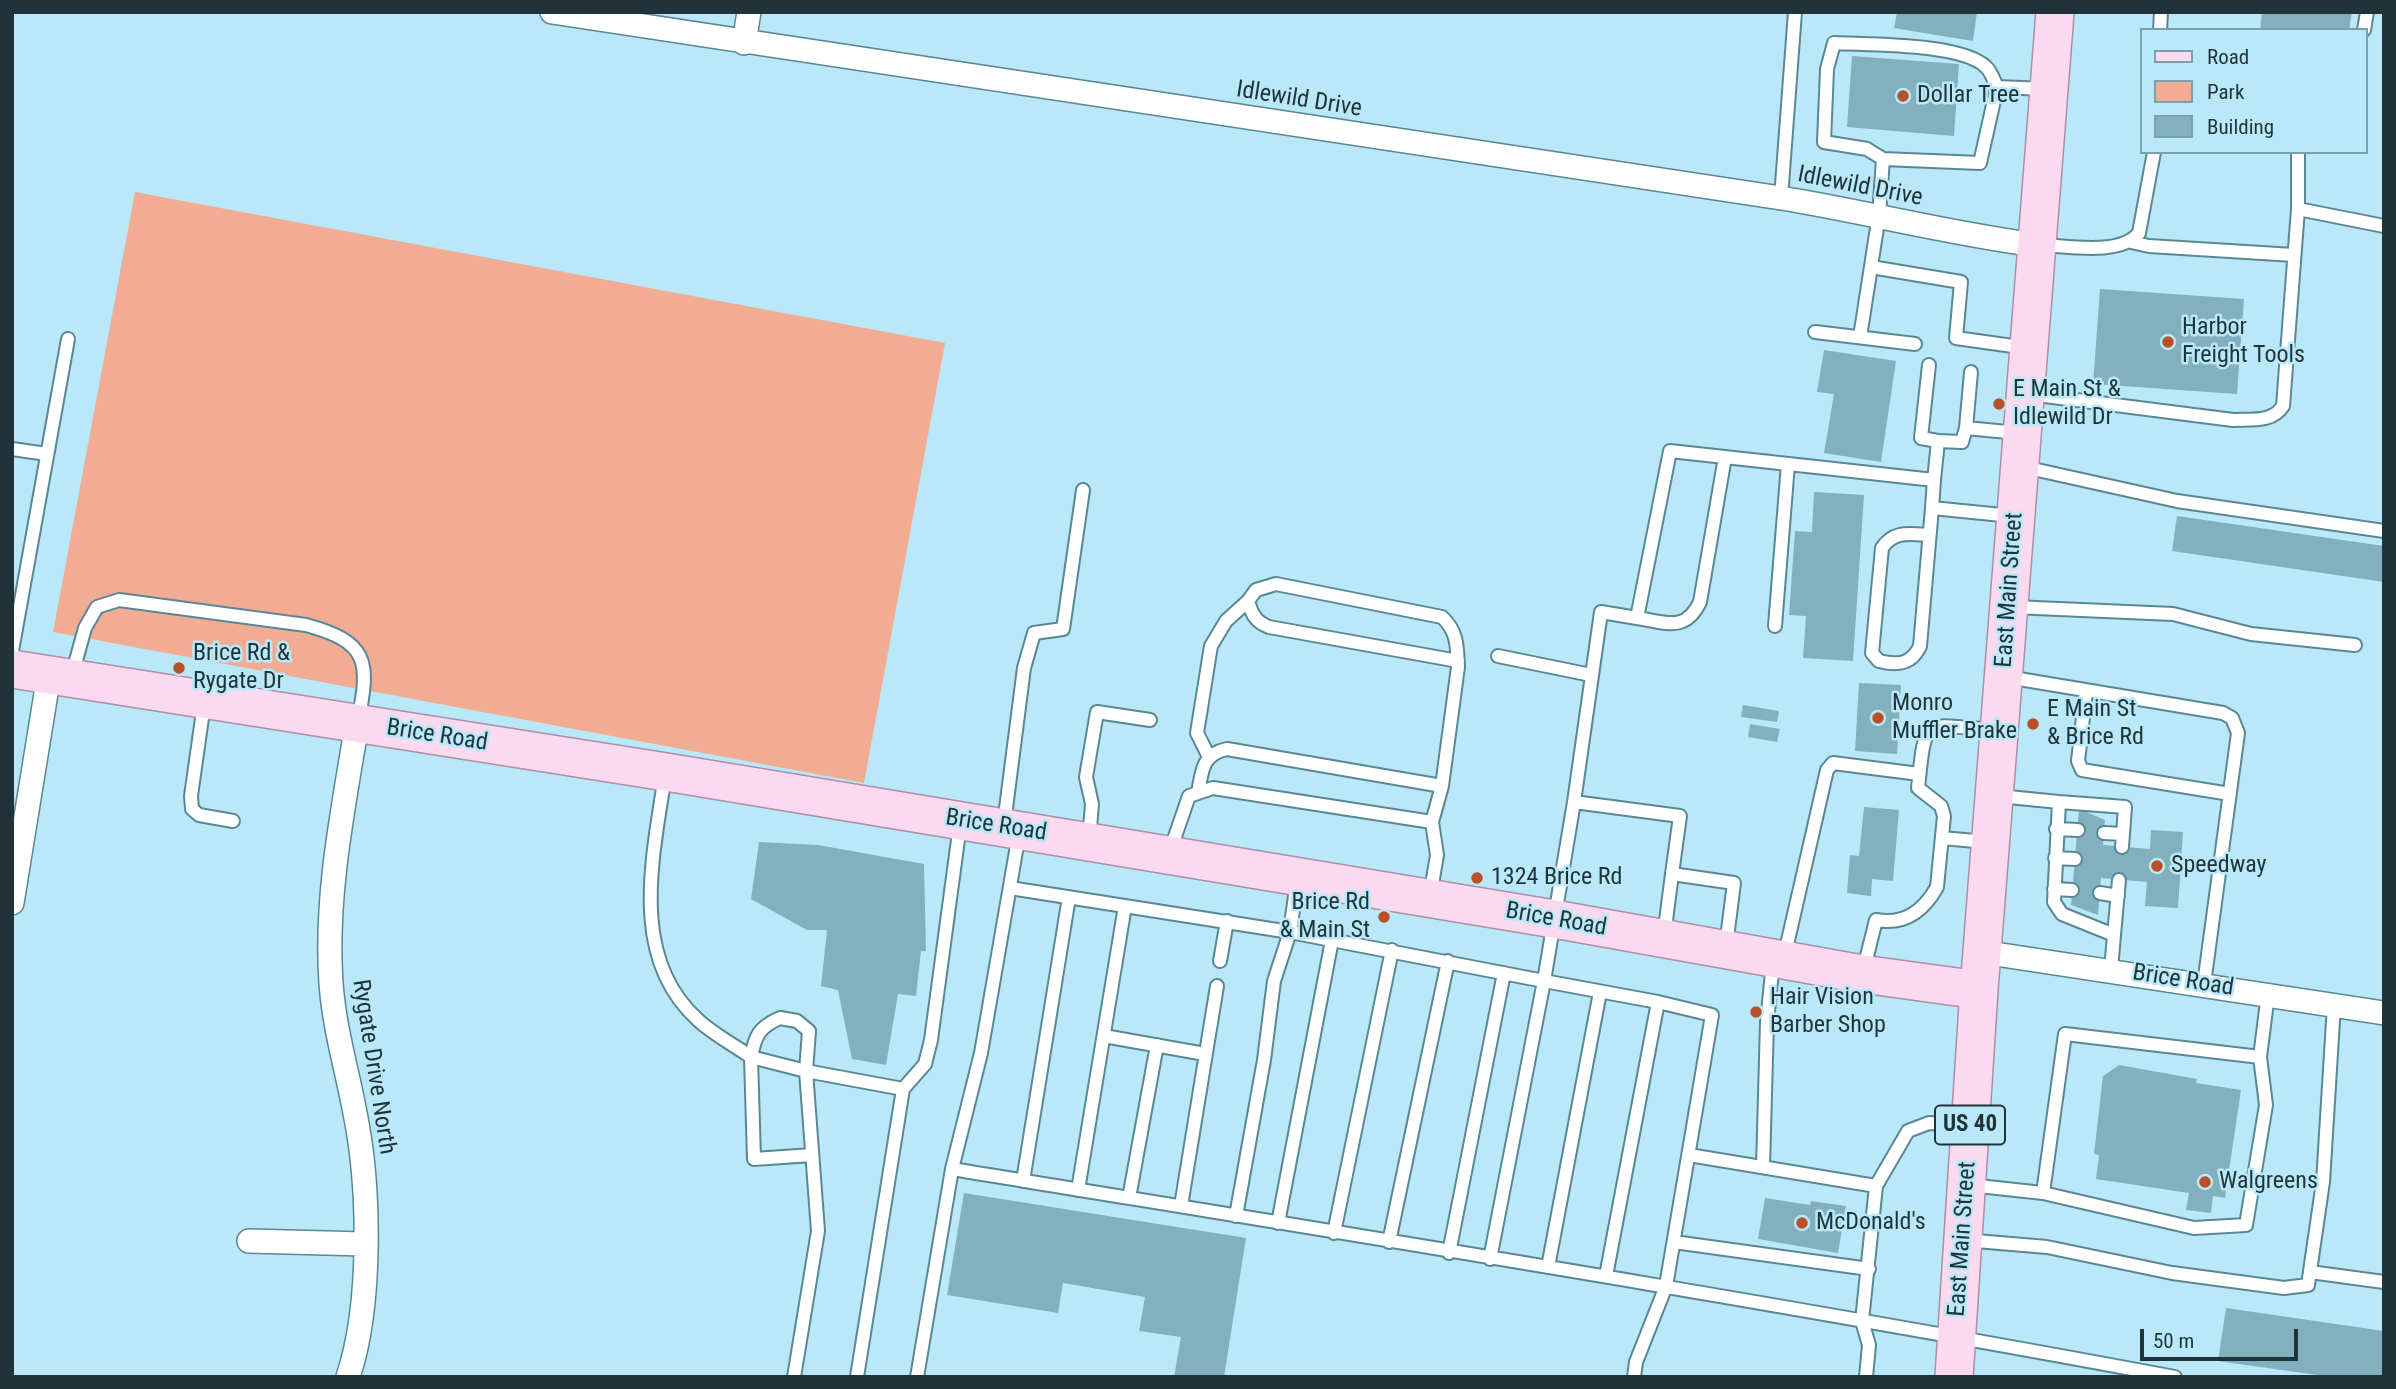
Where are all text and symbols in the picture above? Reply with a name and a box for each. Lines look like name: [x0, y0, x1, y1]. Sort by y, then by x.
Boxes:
legend: [2140, 28, 2368, 154]
text: Road: [2207, 45, 2249, 69]
street label: Idlewild Drive: [1234, 76, 1364, 124]
text: Park: [2207, 80, 2244, 104]
place label: Dollar Tree: [1917, 82, 2019, 110]
marker: Dollar Tree: [1895, 88, 1911, 104]
text: Building: [2207, 115, 2274, 139]
street label: Idlewild Drive: [1795, 161, 1925, 213]
place label: Harbor Freight Tools: [2182, 314, 2305, 370]
marker: Harbor Freight Tools: [2160, 334, 2176, 350]
place label: E Main St & Idlewild Dr: [2013, 376, 2121, 432]
marker: E Main St & Idlewild Dr: [1991, 396, 2007, 412]
street label: East Main Street: [1990, 511, 2030, 669]
place label: Brice Rd & Rygate Dr: [193, 640, 290, 696]
marker: Brice Rd & Rygate Dr: [171, 660, 187, 676]
place label: Monro Muffler Brake: [1892, 690, 2017, 746]
place label: E Main St & Brice Rd: [2047, 696, 2144, 752]
marker: Monro Muffler Brake: [1870, 710, 1886, 726]
street label: Brice Road: [384, 714, 490, 758]
marker: E Main St & Brice Rd: [2025, 716, 2041, 732]
street label: Brice Road: [943, 804, 1049, 848]
place label: Speedway: [2171, 852, 2267, 880]
marker: Speedway: [2149, 858, 2165, 874]
place label: 1324 Brice Rd: [1491, 864, 1622, 892]
marker: 1324 Brice Rd: [1469, 870, 1485, 886]
place label: Brice Rd & Main St: [1280, 889, 1370, 945]
street label: Brice Road: [1503, 897, 1609, 943]
marker: Brice Rd & Main St: [1376, 909, 1392, 925]
street label: Brice Road: [2130, 959, 2236, 1003]
street label: Rygate Drive North: [345, 977, 401, 1157]
place label: Hair Vision Barber Shop: [1770, 984, 1886, 1040]
marker: Hair Vision Barber Shop: [1748, 1004, 1764, 1020]
road number: US 40: [1935, 1106, 2005, 1144]
street label: East Main Street: [1943, 1160, 1983, 1318]
place label: Walgreens: [2219, 1168, 2318, 1196]
marker: Walgreens: [2197, 1174, 2213, 1190]
place label: McDonald's: [1816, 1209, 1926, 1237]
marker: McDonald's: [1794, 1215, 1810, 1231]
scale bar: [2144, 1316, 2302, 1360]
text: 50 m: [2153, 1329, 2194, 1353]

